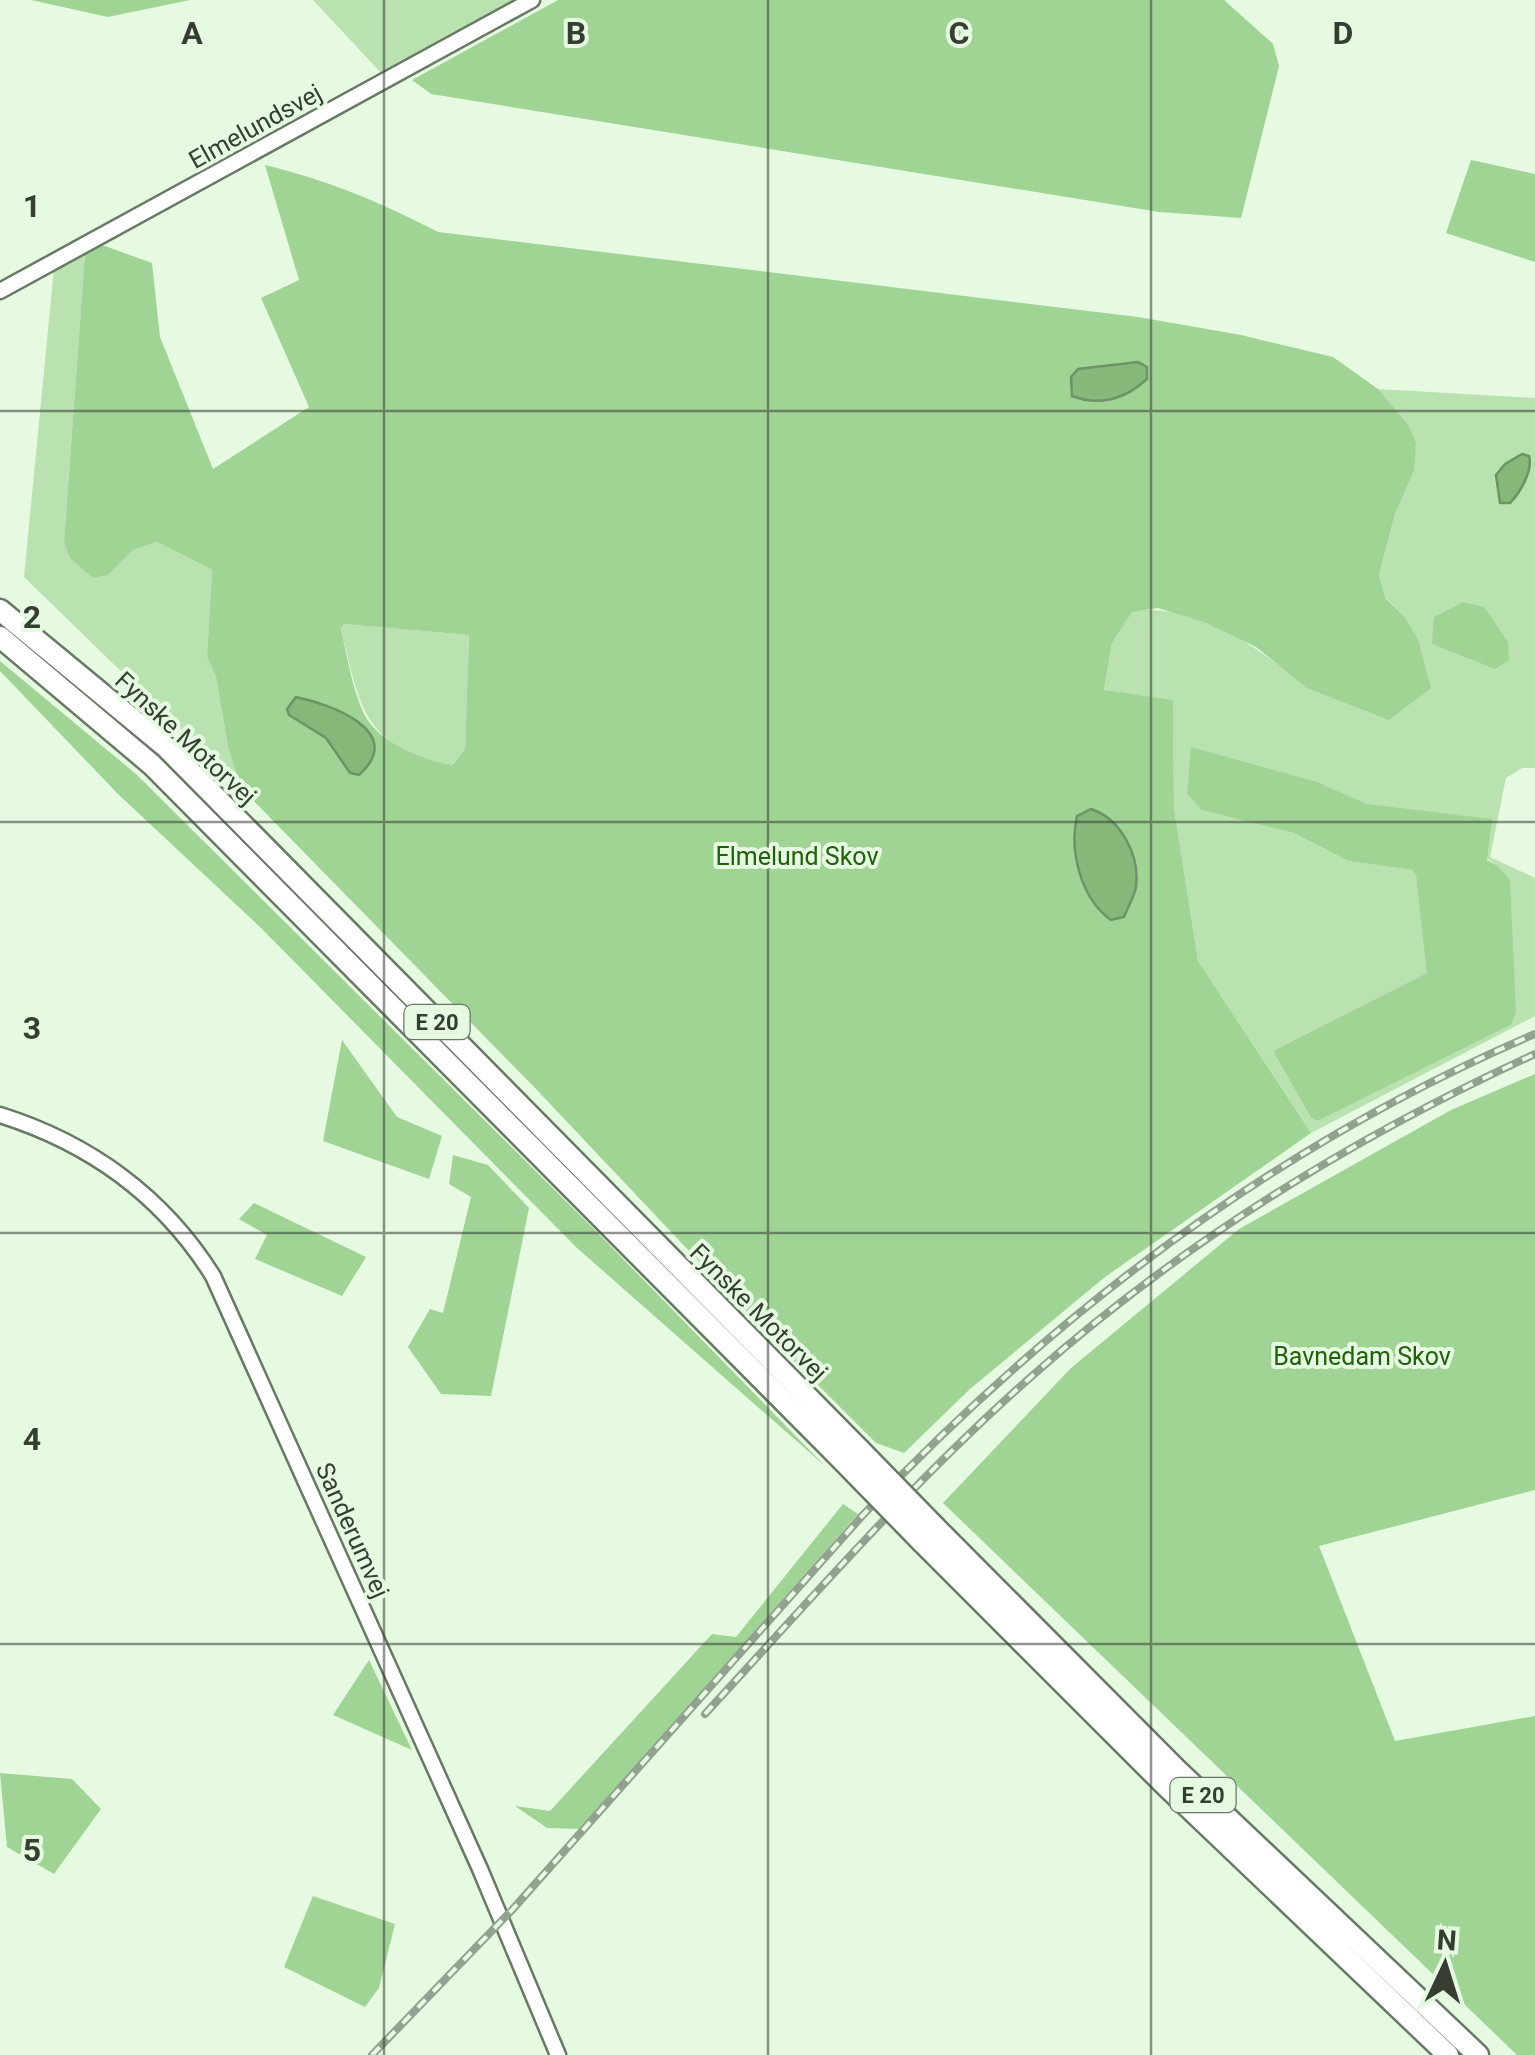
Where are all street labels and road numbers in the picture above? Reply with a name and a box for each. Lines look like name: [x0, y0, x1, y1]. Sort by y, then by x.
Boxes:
street label: Elmelundsvej: [184, 78, 327, 175]
street label: Fynske Motorvej: [109, 666, 262, 811]
road number: E 20: [404, 1005, 470, 1039]
street label: Fynske Motorvej: [684, 1238, 833, 1387]
street label: Sanderumvej: [310, 1458, 395, 1602]
road number: E 20: [1170, 1778, 1236, 1812]

